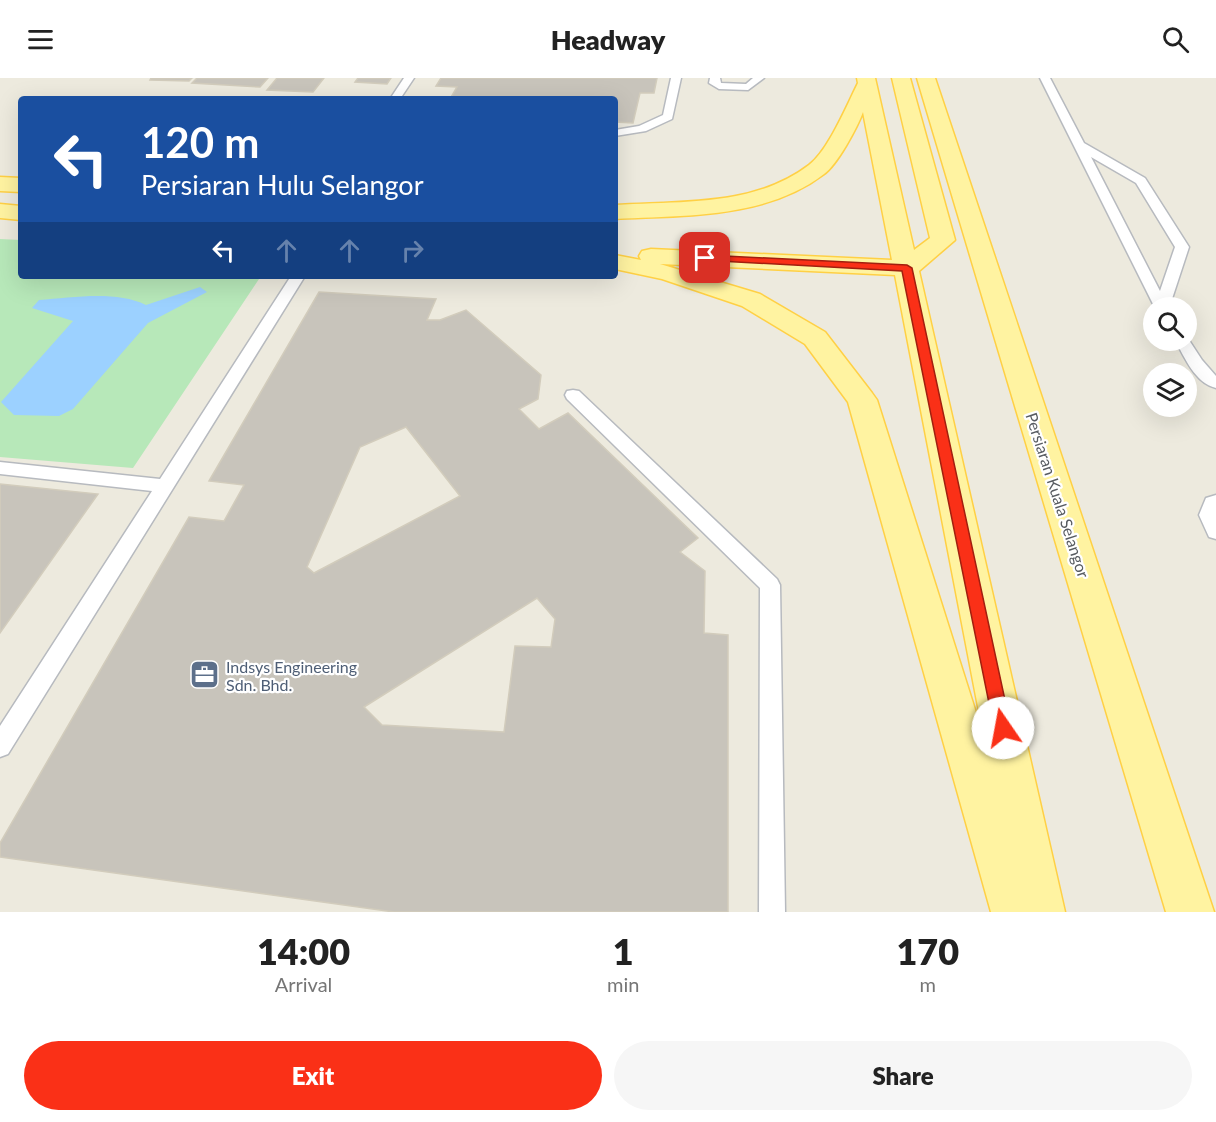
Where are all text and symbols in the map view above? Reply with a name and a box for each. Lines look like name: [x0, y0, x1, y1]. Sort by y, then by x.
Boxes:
icon: menu: [24, 23, 57, 56]
text: Headway: [551, 23, 665, 56]
icon: search: [1159, 23, 1192, 56]
text: 120 m: [141, 117, 259, 167]
icon: left: [42, 120, 120, 198]
text: Persiaran Hulu Selangor: [141, 168, 424, 201]
pin: [679, 232, 730, 283]
icon: left: [207, 234, 240, 267]
icon: ahead: [270, 234, 303, 267]
icon: ahead: [333, 234, 366, 267]
icon: right: [396, 234, 429, 267]
icon: arrive: [688, 241, 721, 274]
map controls: [1143, 297, 1197, 417]
button: search: [1143, 297, 1197, 351]
button: layers: [1143, 363, 1197, 417]
street label: Persiaran Kuala Selangor: [1022, 410, 1094, 580]
place label: Indsys Engineering Sdn. Bhd.: [226, 657, 357, 694]
office icon: Indsys Engineering Sdn. Bhd.: [189, 659, 221, 691]
position arrow: [971, 696, 1035, 760]
text: 14:00: [257, 929, 350, 973]
text: 1: [613, 929, 634, 973]
text: 170: [896, 929, 959, 973]
text: Arrival: [275, 972, 332, 996]
text: min: [607, 972, 639, 996]
text: m: [919, 972, 936, 996]
button: Exit: [24, 1041, 602, 1110]
button: Share: [614, 1041, 1192, 1110]

